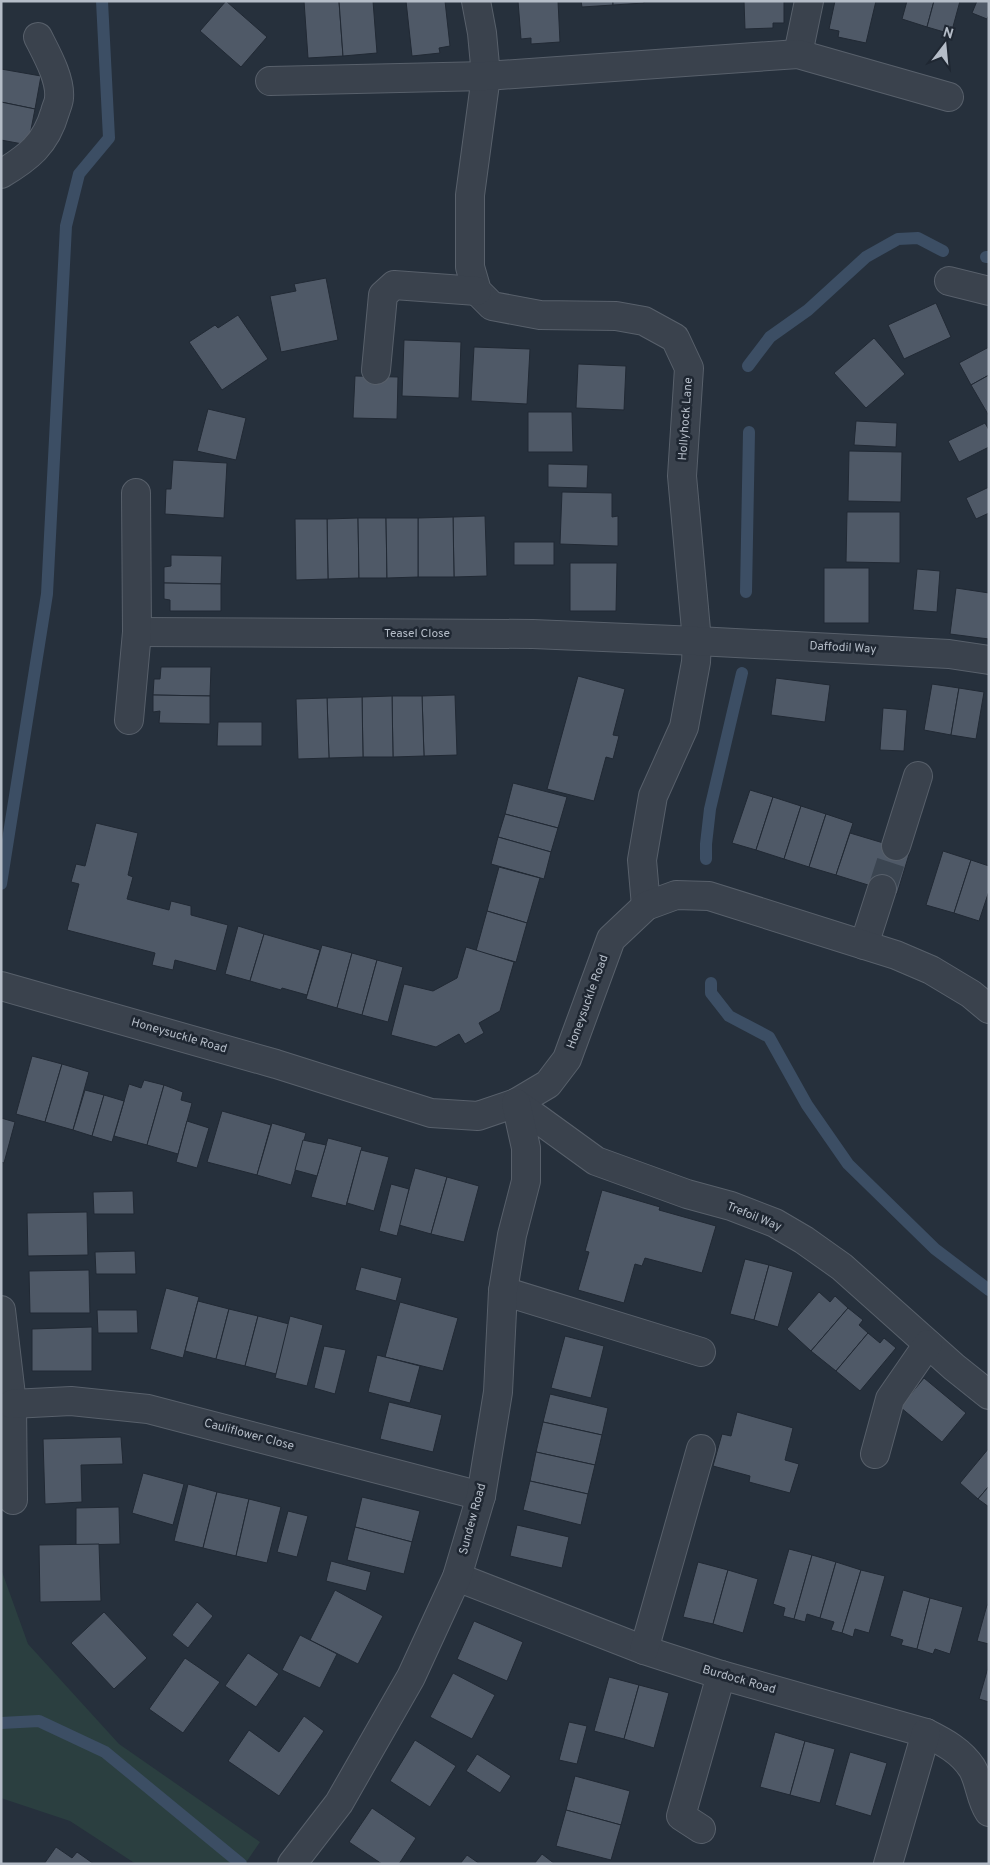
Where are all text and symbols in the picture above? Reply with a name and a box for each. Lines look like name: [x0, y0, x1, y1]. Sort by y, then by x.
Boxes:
north arrow: [920, 20, 970, 70]
text: N: [941, 24, 955, 44]
street label: Hollyhock Lane: [675, 377, 697, 461]
street label: Teasel Close: [384, 626, 450, 642]
street label: Daffodil Way: [809, 638, 877, 658]
street label: Honeysuckle Road: [564, 953, 612, 1051]
street label: Honeysuckle Road: [129, 1015, 229, 1057]
street label: Trefoil Way: [724, 1199, 784, 1235]
street label: Cauliflower Close: [202, 1415, 296, 1455]
street label: Sundew Road: [456, 1482, 490, 1556]
street label: Burdock Road: [700, 1662, 778, 1698]

